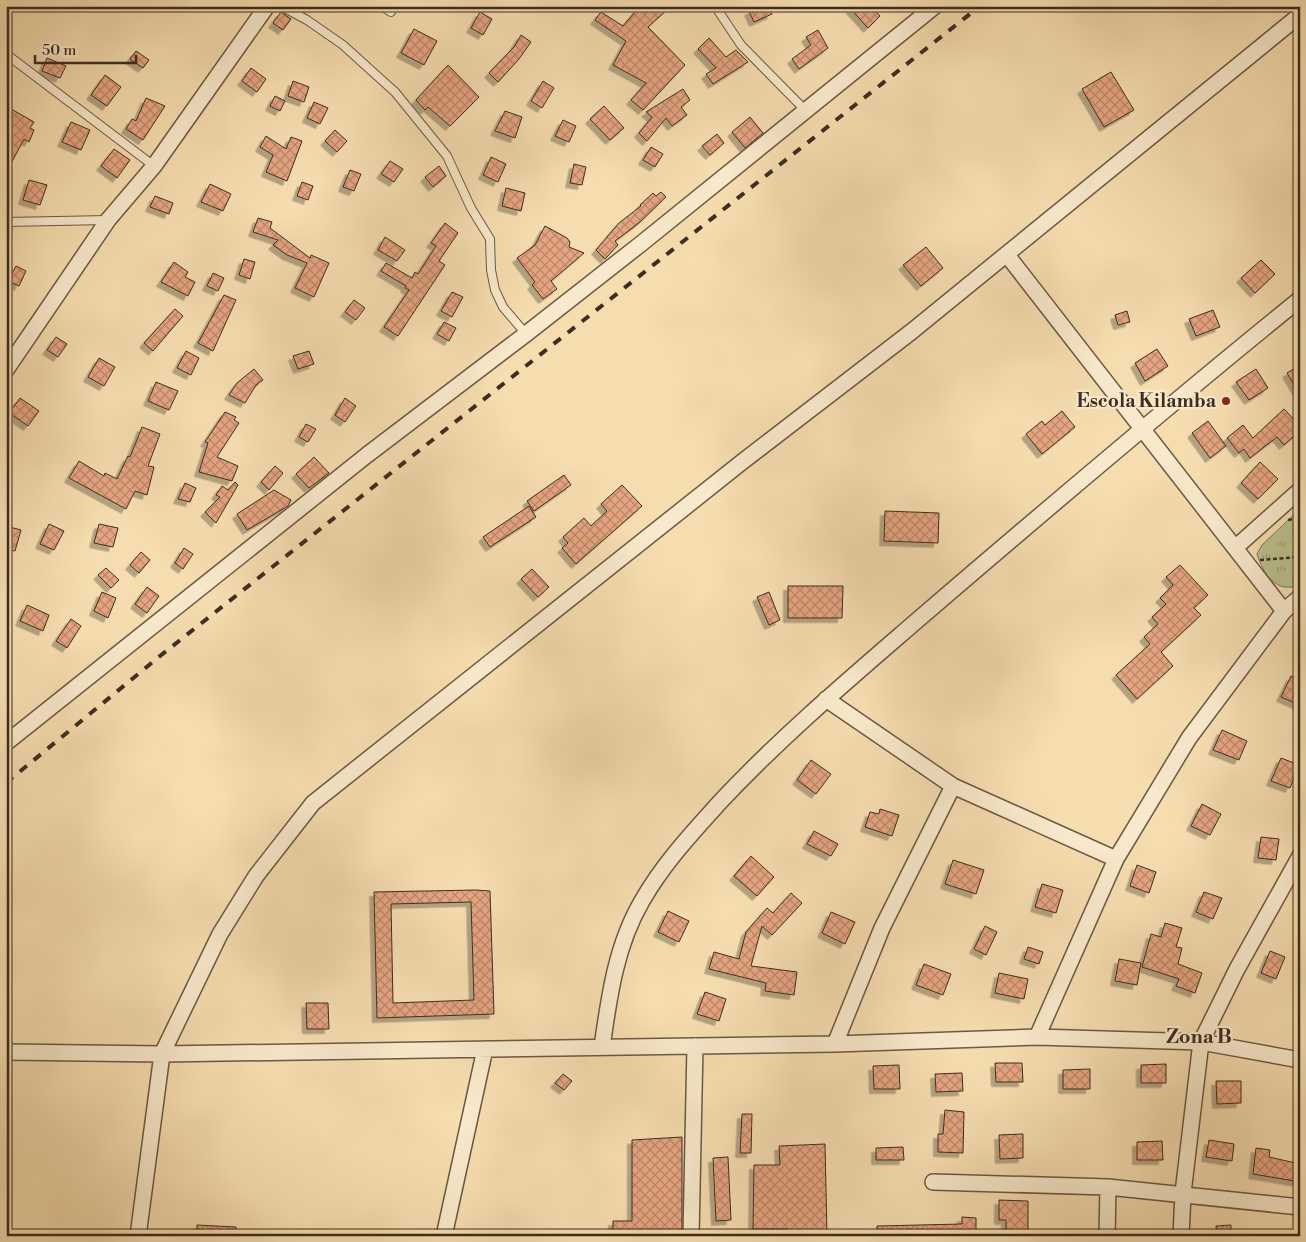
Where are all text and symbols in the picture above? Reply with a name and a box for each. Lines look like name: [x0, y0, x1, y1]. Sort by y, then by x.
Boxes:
scale bar: [35, 32, 136, 64]
text: 50 m: [42, 41, 76, 60]
place label: Escola Kilamba: [1076, 389, 1217, 413]
marker: Escola Kilamba: [1220, 395, 1232, 407]
district label: Zona B: [1166, 1025, 1232, 1050]

